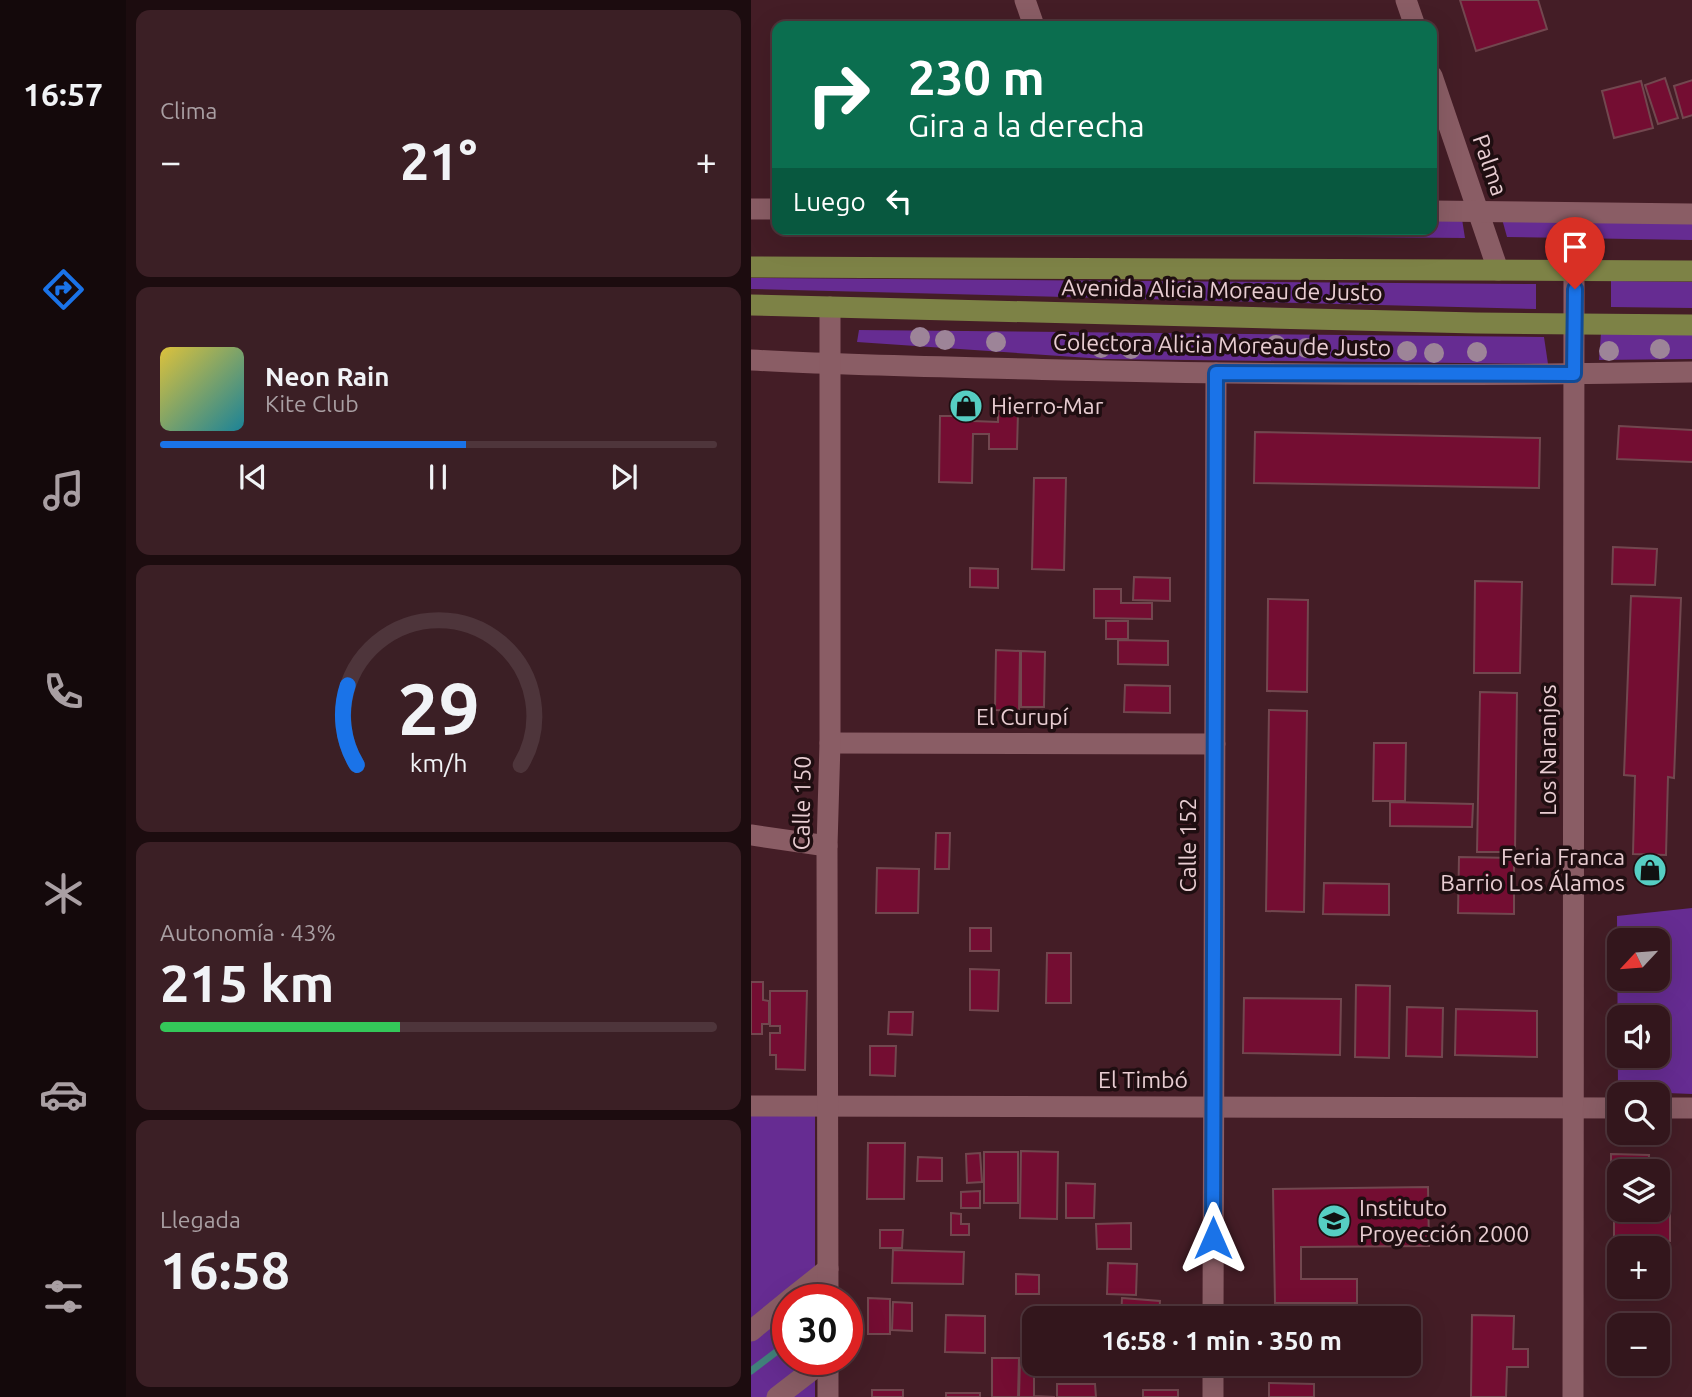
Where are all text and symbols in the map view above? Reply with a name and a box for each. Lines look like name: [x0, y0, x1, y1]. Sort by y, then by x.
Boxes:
icon: right: [793, 49, 884, 140]
text: 230 m: [908, 49, 1045, 104]
text: 16:57: [23, 76, 103, 112]
text: Clima: [160, 98, 217, 123]
text: Gira a la derecha: [908, 107, 1145, 143]
street label: Palma: [1468, 131, 1513, 199]
text: 21°: [400, 132, 477, 190]
text: −: [160, 140, 181, 182]
text: +: [696, 140, 717, 182]
icon: left: [880, 182, 918, 220]
text: Luego: [793, 187, 866, 216]
pin: [1545, 217, 1605, 289]
icon: arrive: [1556, 228, 1594, 266]
icon: directions: [39, 265, 88, 314]
street label: Avenida Alicia Moreau de Justo: [1061, 274, 1383, 305]
street label: Colectora Alicia Moreau de Justo: [1053, 329, 1391, 360]
text: Neon Rain: [265, 362, 390, 391]
shop icon: Hierro-Mar: [947, 387, 985, 425]
text: Kite Club: [265, 391, 359, 416]
place label: Hierro-Mar: [991, 393, 1104, 418]
icon: previous: [234, 458, 272, 496]
icon: pause: [419, 458, 457, 496]
icon: next: [605, 458, 643, 496]
icon: music: [39, 466, 88, 515]
icon: phone: [39, 667, 88, 716]
text: 29: [397, 667, 480, 749]
street label: Los Naranjos: [1535, 684, 1560, 816]
street label: El Curupí: [976, 704, 1068, 729]
text: km/h: [410, 748, 467, 776]
street label: Calle 150: [788, 755, 815, 851]
street label: Calle 152: [1175, 798, 1200, 892]
place label: Feria Franca Barrio Los Álamos: [1440, 844, 1625, 895]
shop icon: Feria Franca Barrio Los Álamos: [1631, 851, 1669, 889]
icon: climate: [39, 869, 88, 918]
text: Autonomía · 43%: [160, 920, 336, 945]
north arrow: [1607, 928, 1670, 990]
map controls: [1607, 928, 1670, 1376]
text: 215 km: [160, 954, 334, 1012]
button: sound: [1607, 1005, 1670, 1068]
street label: El Timbó: [1098, 1067, 1188, 1092]
icon: car: [39, 1070, 88, 1119]
button: search: [1607, 1082, 1670, 1145]
button: layers: [1607, 1159, 1670, 1222]
place label: Instituto Proyección 2000: [1359, 1195, 1529, 1246]
position arrow: [1176, 1201, 1250, 1275]
school or university icon: Instituto Proyección 2000: [1315, 1202, 1353, 1240]
text: Llegada: [160, 1207, 241, 1232]
button: +: [1607, 1236, 1670, 1299]
text: 16:58: [160, 1241, 290, 1299]
icon: filters: [39, 1272, 88, 1321]
speed limit sign: 30: [772, 1284, 863, 1375]
button: −: [1607, 1313, 1670, 1376]
text: 16:58 · 1 min · 350 m: [1101, 1326, 1342, 1355]

